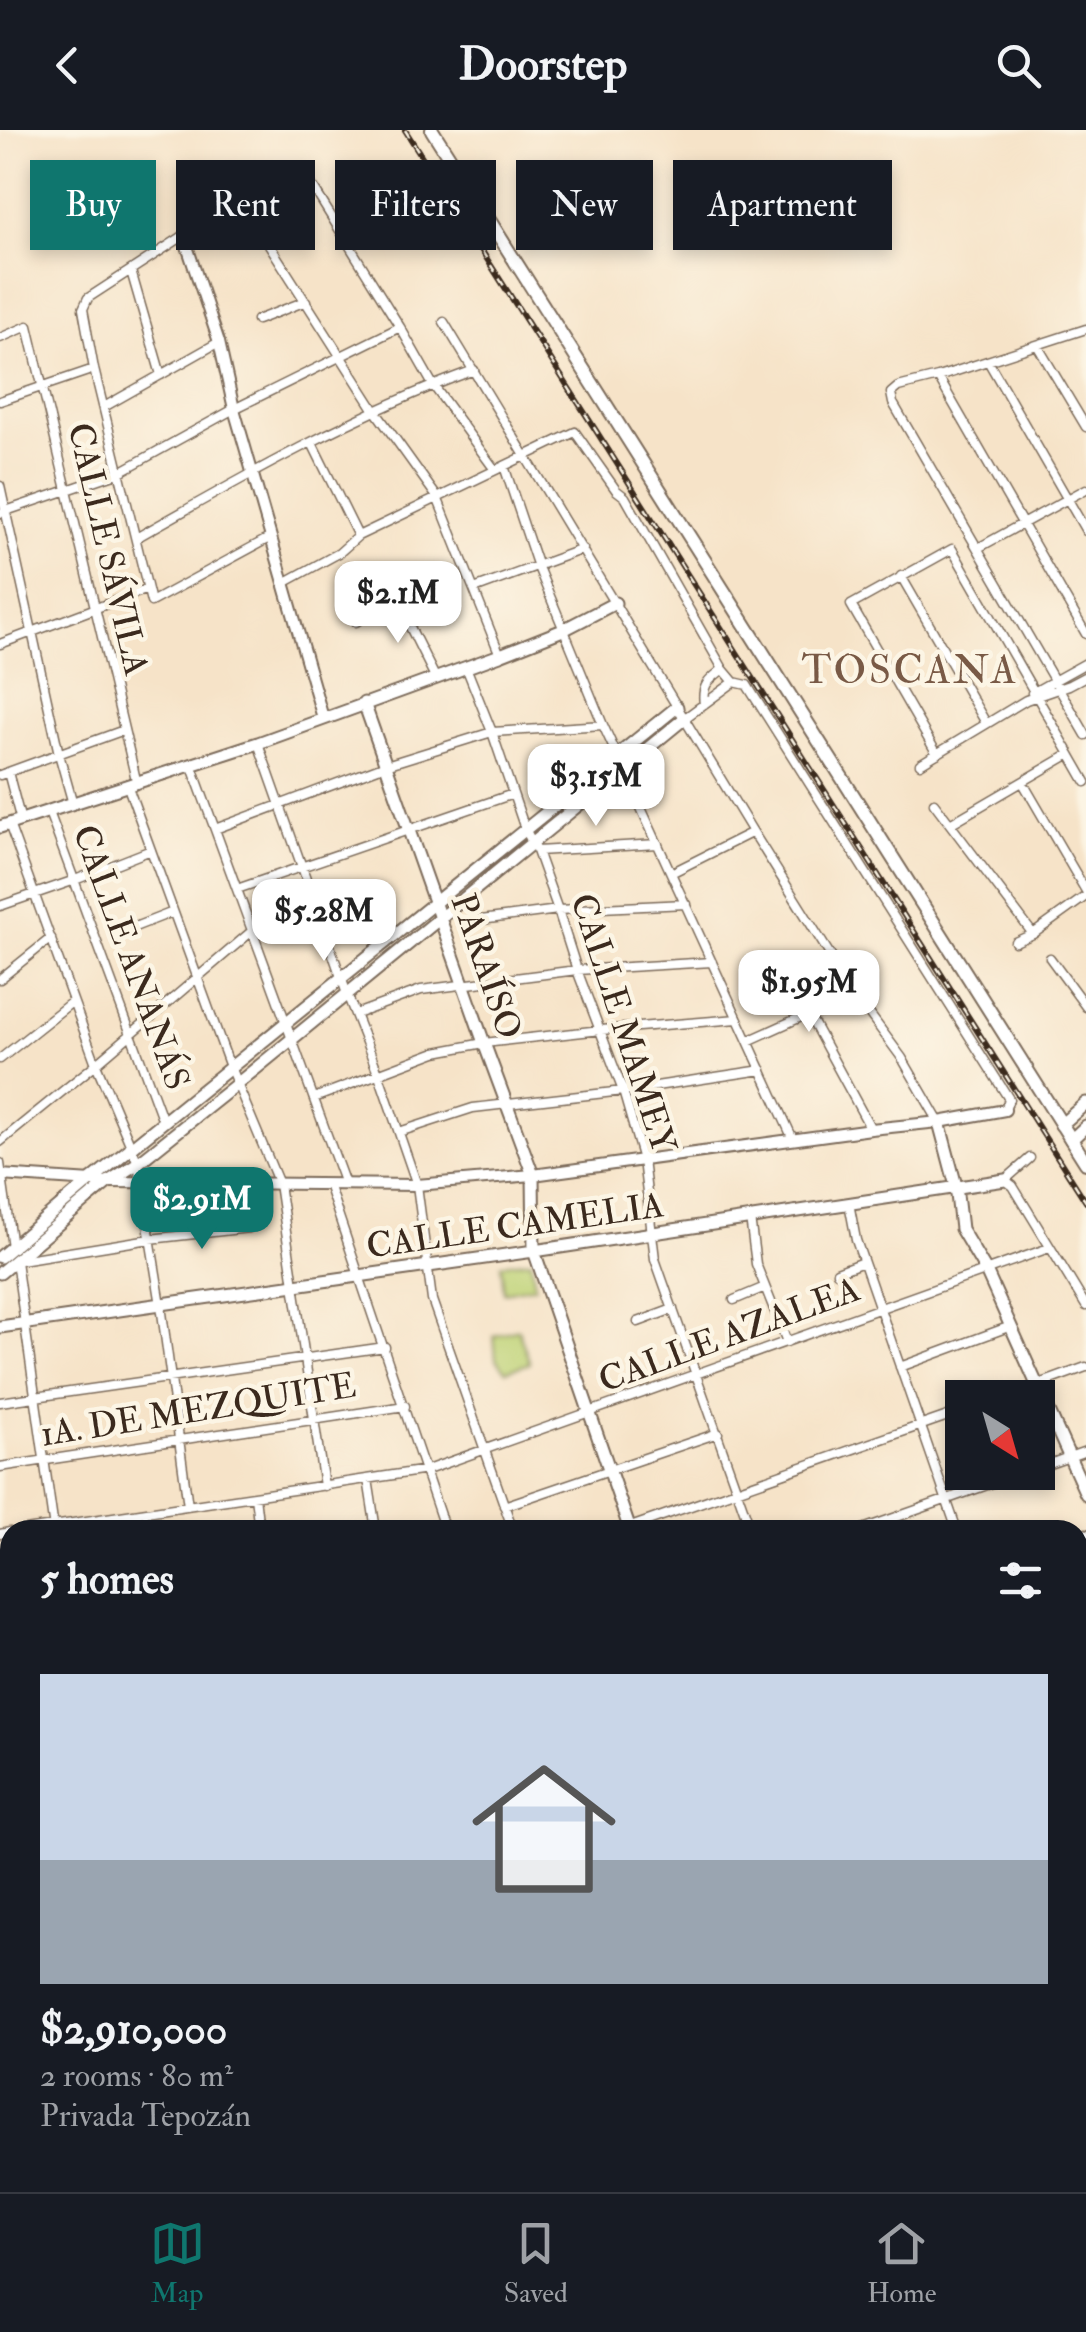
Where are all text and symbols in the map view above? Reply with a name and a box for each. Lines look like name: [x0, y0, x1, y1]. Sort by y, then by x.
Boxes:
text: Doorstep: [459, 37, 627, 93]
icon: back: [40, 38, 95, 93]
icon: search: [991, 38, 1046, 93]
chip: Buy: [30, 160, 156, 250]
chip: Rent: [176, 160, 315, 250]
chip: Filters: [335, 160, 496, 250]
chip: New: [516, 160, 653, 250]
chip: Apartment: [673, 160, 892, 250]
street label: CALLE SÁVILA: [58, 418, 159, 680]
pin: $2.1M: [328, 561, 468, 646]
text: $2.1M: [357, 573, 439, 613]
district label: TOSCANA: [801, 645, 1019, 696]
pin: $3.15M: [515, 744, 677, 829]
text: $3.15M: [550, 756, 642, 796]
street label: CALLE ANANÁS: [63, 819, 200, 1096]
pin: $5.28M: [243, 879, 405, 964]
street label: PARAÍSO: [441, 887, 532, 1045]
street label: CALLE MAMEY: [560, 888, 686, 1160]
text: $5.28M: [274, 891, 374, 931]
pin: $1.95M: [728, 950, 890, 1035]
text: $1.95M: [760, 962, 858, 1002]
pin: $2.91M: [121, 1167, 283, 1252]
text: $2.91M: [152, 1179, 252, 1219]
street label: CALLE CAMELIA: [364, 1183, 667, 1269]
street label: CALLE AZALEA: [593, 1267, 866, 1403]
street label: 1A. DE MEZQUITE: [37, 1363, 359, 1457]
north arrow: [945, 1380, 1055, 1490]
map controls: [945, 1380, 1055, 1490]
icon: filters: [993, 1553, 1048, 1608]
text: 5 homes: [40, 1554, 174, 1606]
icon: home: [454, 1739, 634, 1919]
text: $2,910,000: [40, 2004, 227, 2056]
text: 2 rooms · 80 m²: [40, 2056, 233, 2096]
text: Privada Tepozán: [40, 2096, 251, 2136]
tab: Map: [150, 2216, 205, 2311]
tab: Saved: [504, 2216, 568, 2311]
tab: Home: [867, 2216, 936, 2311]

